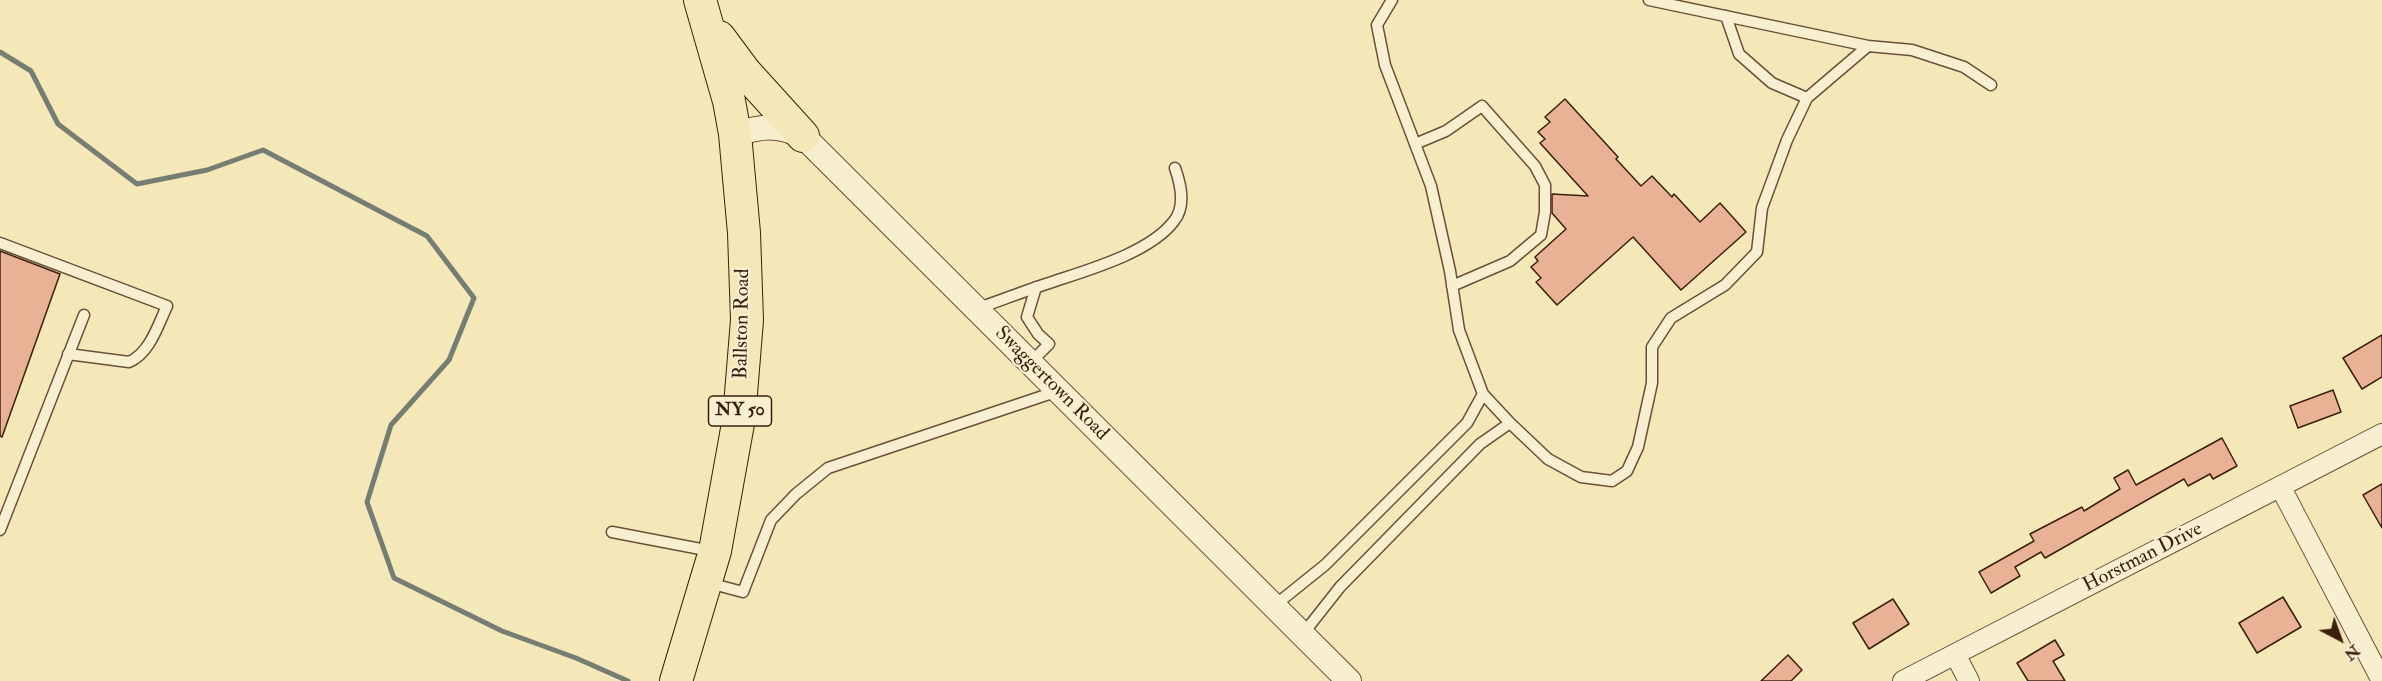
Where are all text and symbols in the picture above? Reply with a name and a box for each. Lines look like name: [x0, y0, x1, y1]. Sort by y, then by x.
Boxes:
street label: Ballston Road: [730, 268, 756, 380]
street label: Swaggertown Road: [989, 322, 1113, 446]
road number: NY 50: [708, 396, 771, 426]
street label: Horstman Drive: [2079, 518, 2207, 598]
north arrow: [2310, 609, 2370, 669]
text: N: [2340, 640, 2364, 665]

